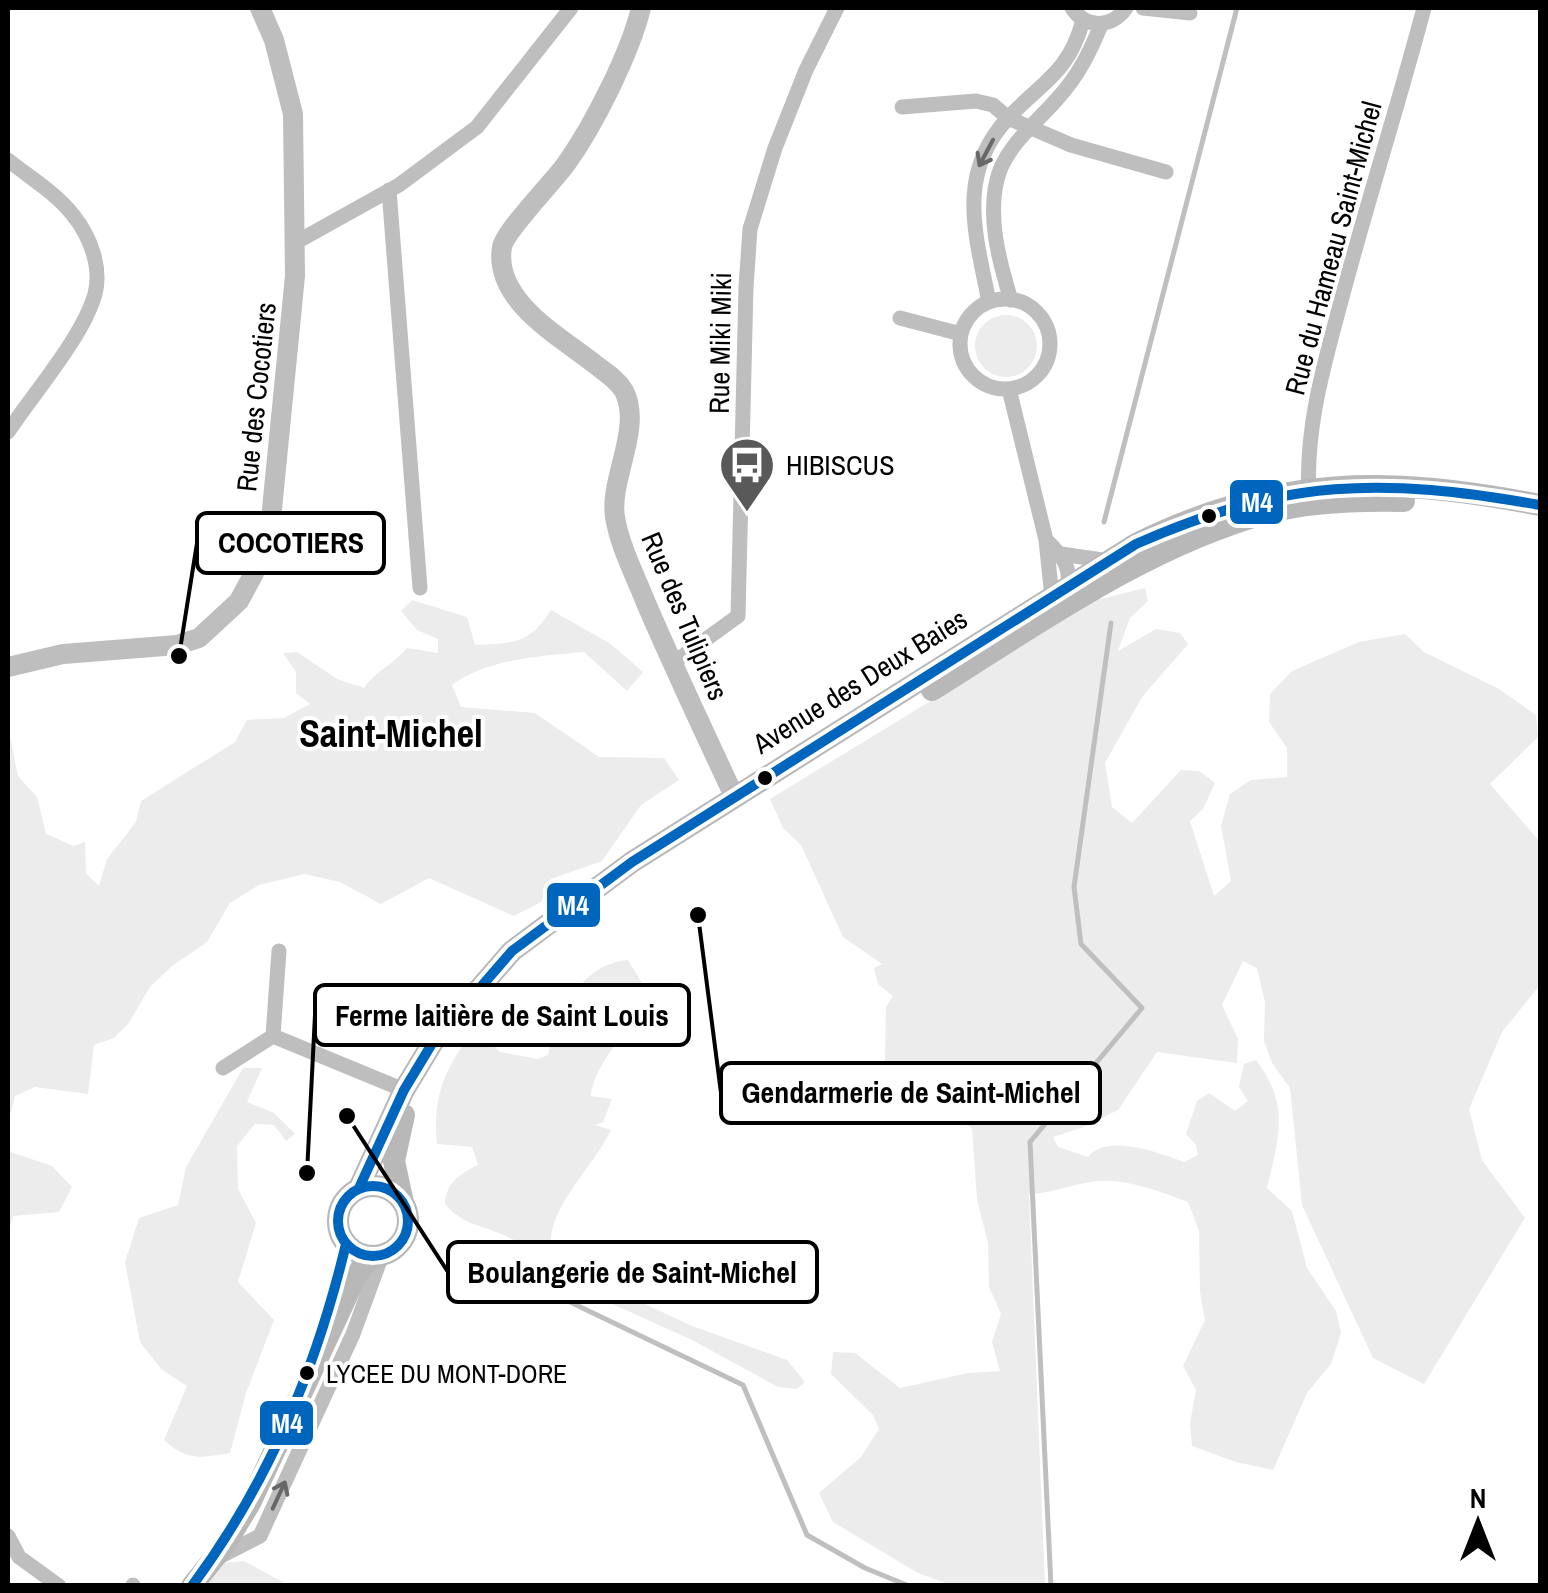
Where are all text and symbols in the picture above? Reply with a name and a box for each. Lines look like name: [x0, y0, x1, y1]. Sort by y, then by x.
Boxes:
street label: Rue du Hameau Saint-Michel: [1276, 97, 1390, 399]
one-way arrow: [976, 138, 995, 167]
street label: Rue Miki Miki: [700, 272, 740, 414]
street label: Rue des Cocotiers: [227, 300, 285, 494]
bus stop icon: HIBISCUS: [717, 435, 777, 514]
place label: HIBISCUS: [786, 446, 894, 484]
line badge: M4: [1228, 478, 1285, 526]
text: M4: [1241, 483, 1273, 521]
unlabelled marker: [1199, 506, 1219, 526]
callout: COCOTIERS: [197, 513, 384, 573]
text: COCOTIERS: [218, 522, 364, 562]
street label: Rue des Tulipiers: [633, 526, 737, 706]
street label: Avenue des Deux Baies: [745, 600, 974, 763]
district label: Saint-Michel: [299, 708, 483, 759]
unlabelled marker: [755, 768, 775, 788]
line badge: M4: [545, 881, 602, 929]
text: M4: [557, 886, 589, 924]
callout: Ferme laitière de Saint Louis: [315, 985, 689, 1045]
text: Ferme laitière de Saint Louis: [335, 995, 669, 1035]
callout: Gendarmerie de Saint-Michel: [721, 1063, 1100, 1123]
text: Gendarmerie de Saint-Michel: [741, 1072, 1081, 1112]
callout: Boulangerie de Saint-Michel: [448, 1242, 817, 1302]
text: Boulangerie de Saint-Michel: [467, 1252, 797, 1292]
place label: LYCEE DU MONT-DORE: [326, 1356, 567, 1391]
marker: LYCEE DU MONT-DORE: [297, 1363, 317, 1383]
line badge: M4: [258, 1399, 315, 1447]
text: M4: [271, 1404, 303, 1442]
north arrow: [1428, 1473, 1528, 1573]
text: N: [1470, 1479, 1486, 1517]
one-way arrow: [270, 1481, 289, 1511]

